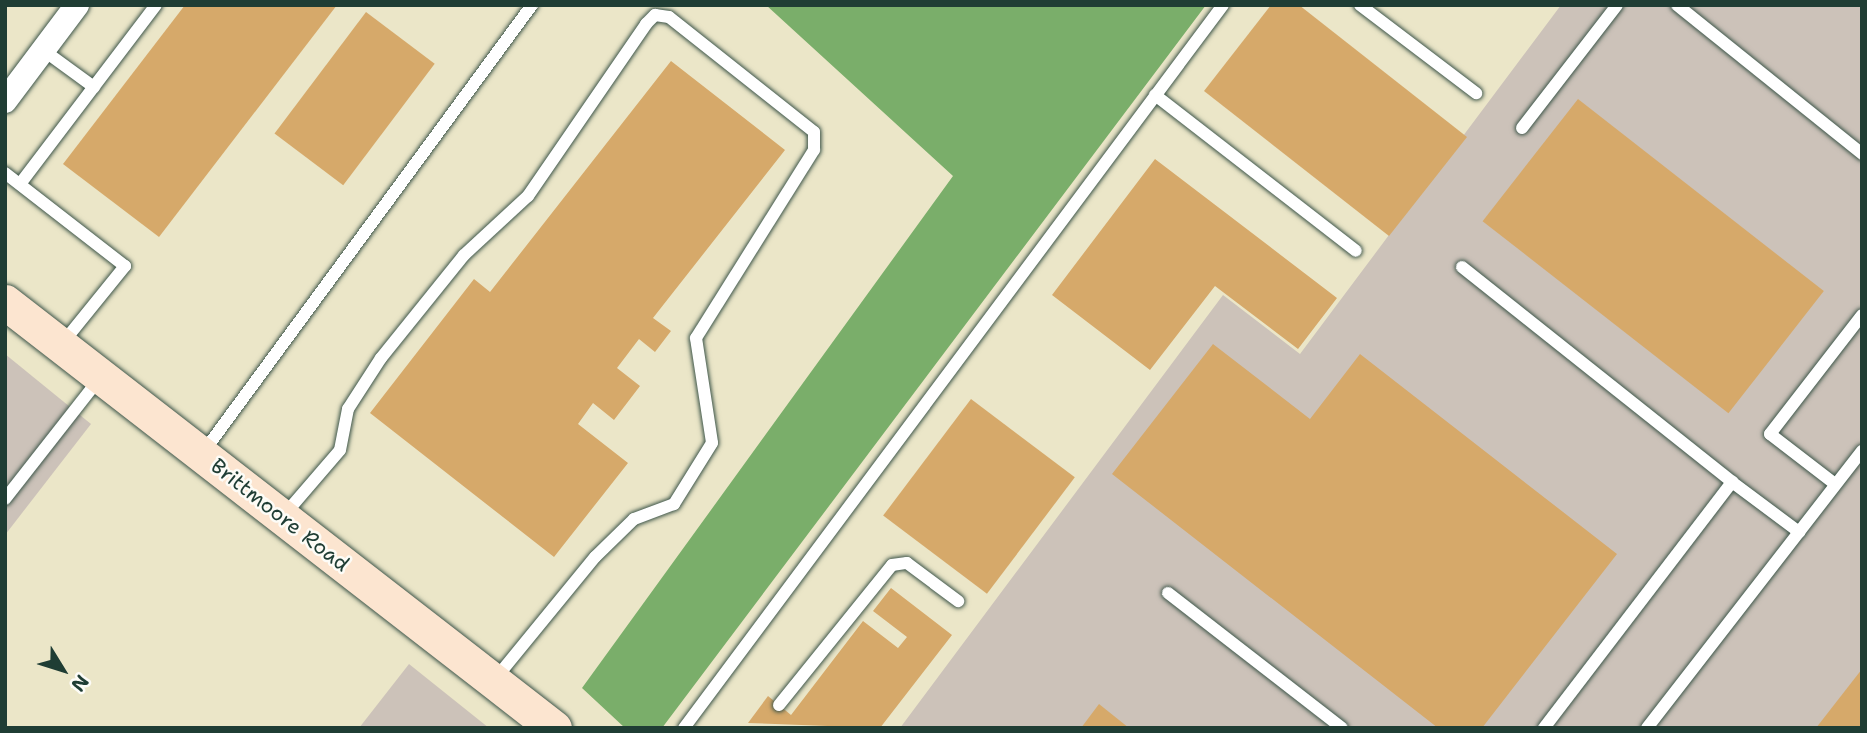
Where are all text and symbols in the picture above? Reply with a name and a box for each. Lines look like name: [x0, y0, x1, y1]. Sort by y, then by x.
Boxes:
street label: Brittmoore Road: [206, 453, 354, 577]
north arrow: [28, 635, 98, 705]
text: N: [65, 670, 94, 697]

